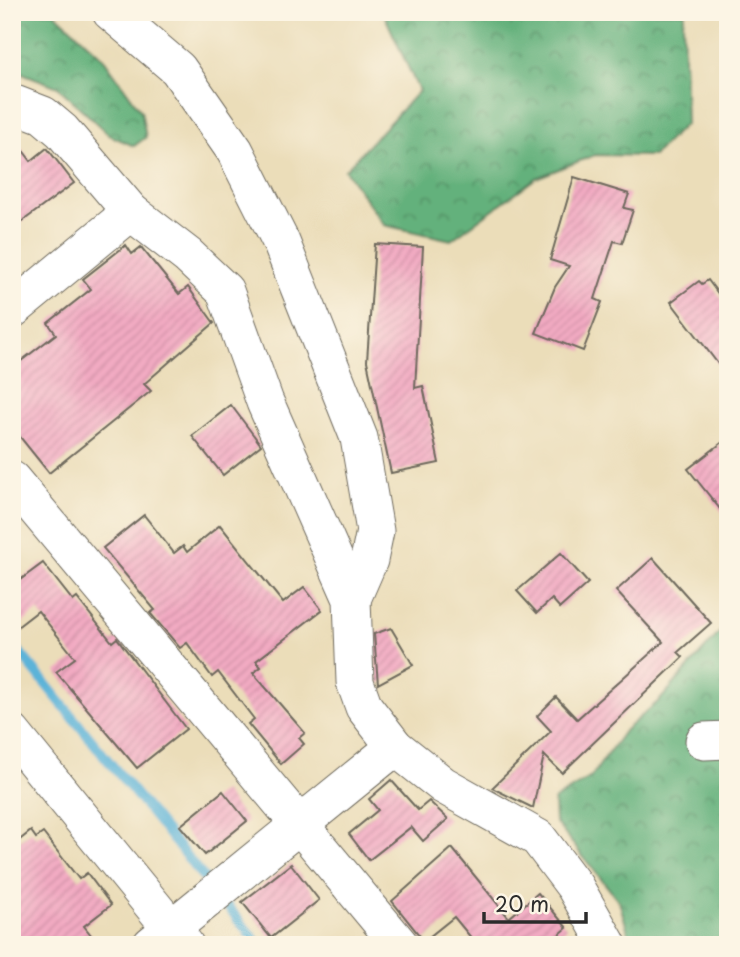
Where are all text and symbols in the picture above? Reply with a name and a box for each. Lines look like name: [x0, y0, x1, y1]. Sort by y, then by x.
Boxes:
scale bar: [484, 880, 586, 924]
text: 20 m: [495, 887, 549, 919]

